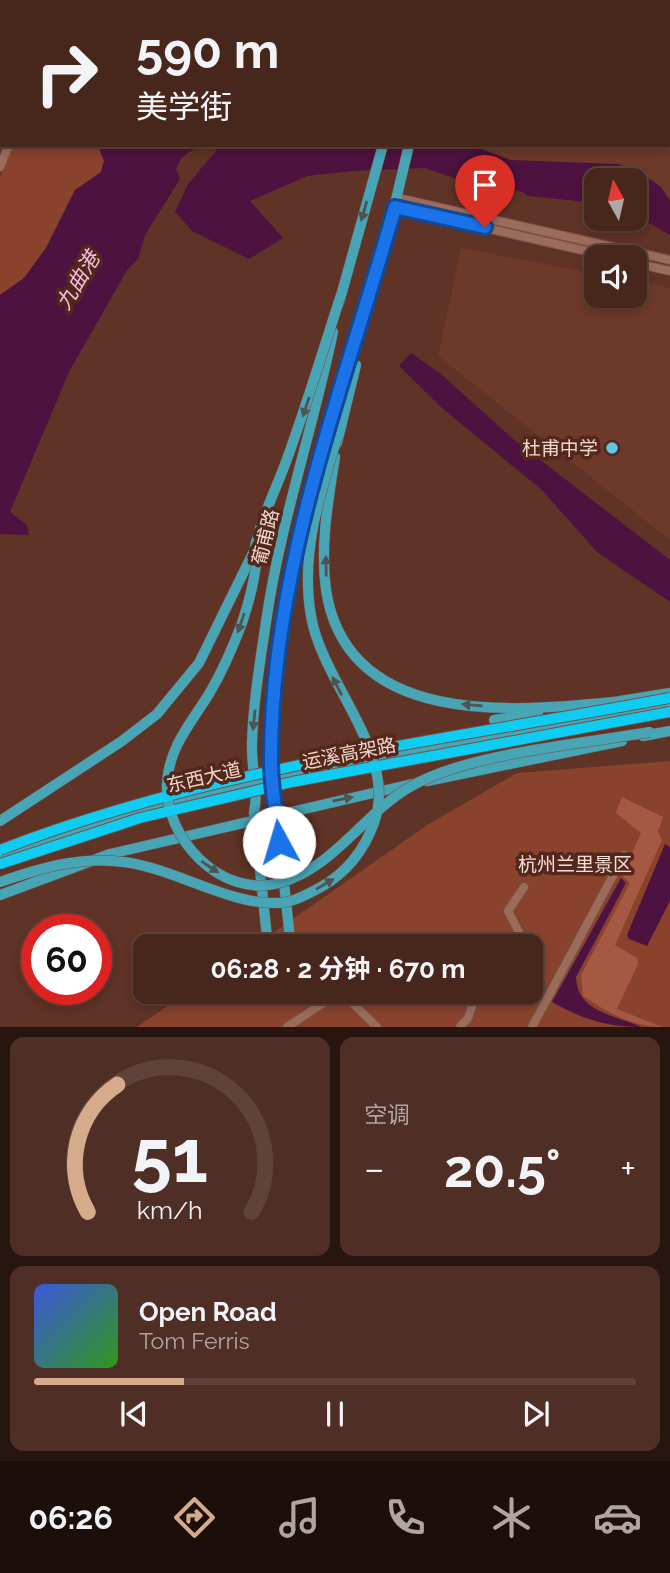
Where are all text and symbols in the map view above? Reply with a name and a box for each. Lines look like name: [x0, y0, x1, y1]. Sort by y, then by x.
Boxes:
text: 590 m: [136, 22, 279, 79]
icon: right: [21, 28, 112, 119]
text: 美学街: [136, 88, 232, 125]
pin: [455, 155, 515, 227]
icon: arrive: [466, 166, 504, 204]
north arrow: [584, 168, 648, 231]
map controls: [584, 168, 647, 308]
one-way arrow: [359, 201, 369, 222]
water label: 九曲港: [51, 245, 106, 314]
button: sound: [584, 245, 647, 308]
one-way arrow: [300, 396, 310, 417]
place label: 杜甫中学: [522, 437, 598, 459]
marker: 杜甫中学: [604, 440, 620, 456]
street label: 葡甫路: [247, 507, 283, 567]
one-way arrow: [320, 555, 331, 577]
one-way arrow: [235, 613, 246, 634]
one-way arrow: [331, 676, 342, 696]
one-way arrow: [461, 700, 483, 711]
one-way arrow: [249, 709, 260, 731]
street label: 运溪高架路: [300, 733, 398, 773]
street label: 东西大道: [164, 758, 244, 796]
one-way arrow: [332, 793, 354, 804]
position arrow: [242, 805, 316, 879]
park label: 杭州兰里景区: [518, 853, 632, 875]
one-way arrow: [200, 860, 220, 873]
one-way arrow: [315, 878, 334, 890]
speed limit sign: 60: [21, 914, 112, 1005]
text: 06:28 · 2 分钟 · 670 m: [211, 954, 465, 984]
text: 空调: [364, 1101, 410, 1128]
text: 51: [132, 1115, 208, 1200]
text: 20.5°: [444, 1138, 561, 1199]
text: −: [364, 1146, 384, 1191]
text: +: [620, 1146, 636, 1191]
text: km/h: [137, 1195, 203, 1225]
text: Open Road: [139, 1297, 277, 1327]
text: Tom Ferris: [139, 1327, 250, 1354]
icon: previous: [115, 1395, 153, 1433]
icon: pause: [316, 1395, 354, 1433]
icon: next: [517, 1395, 555, 1433]
icon: directions: [170, 1493, 219, 1542]
icon: music: [275, 1493, 324, 1542]
icon: phone: [381, 1493, 430, 1542]
icon: climate: [487, 1493, 536, 1542]
icon: car: [593, 1493, 642, 1542]
text: 06:26: [28, 1499, 113, 1536]

